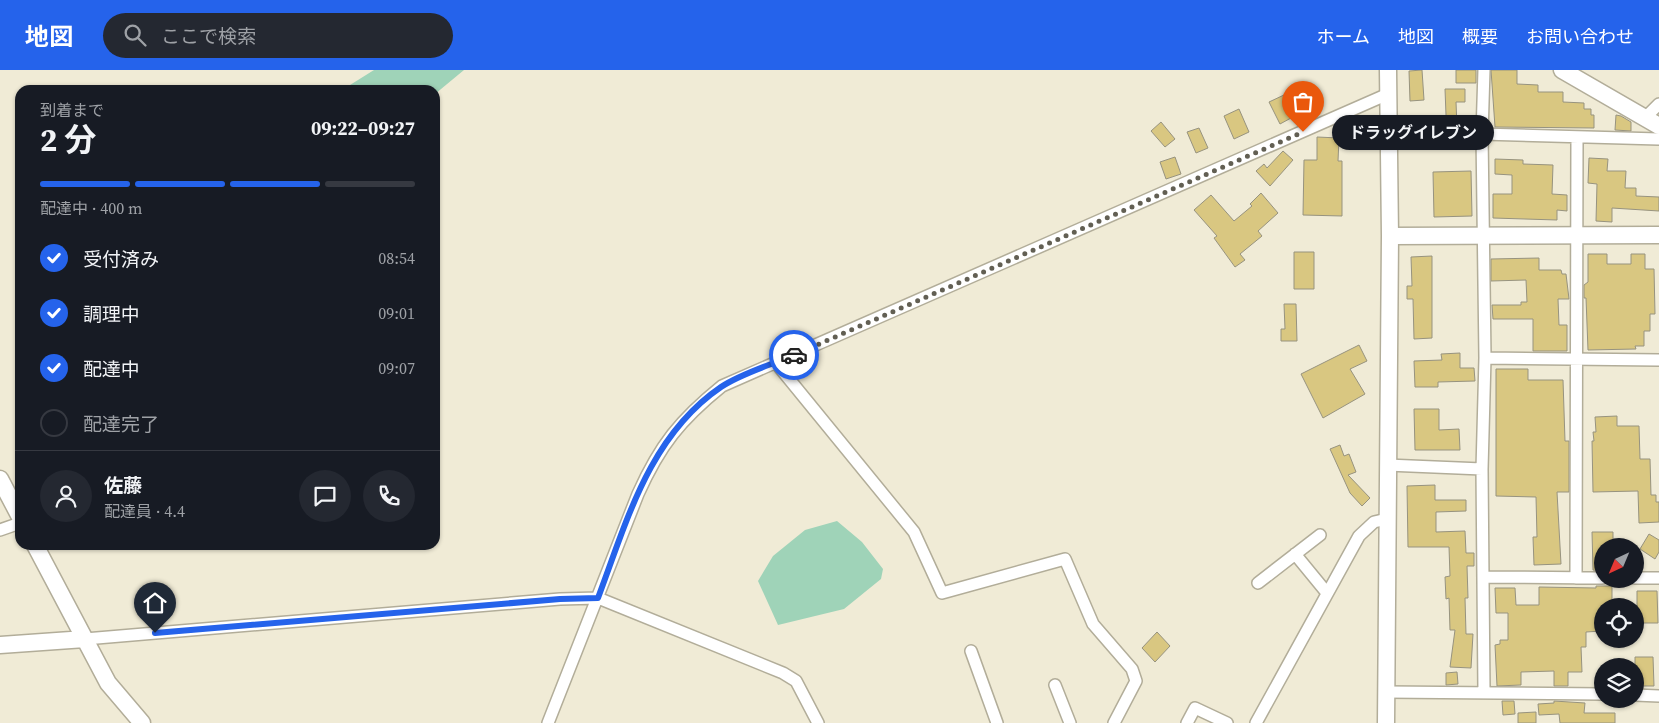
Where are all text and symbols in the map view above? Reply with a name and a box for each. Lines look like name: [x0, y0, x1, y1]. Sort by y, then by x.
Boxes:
search box: [103, 13, 453, 58]
text: 地図: [25, 20, 73, 53]
icon: search: [121, 21, 149, 49]
text: ここで検索: [161, 23, 256, 49]
text: ホーム: [1317, 24, 1370, 49]
text: 地図: [1398, 24, 1434, 49]
text: 概要: [1462, 24, 1498, 49]
text: お問い合わせ: [1526, 24, 1634, 49]
pin: [1282, 81, 1324, 132]
icon: bag: [1289, 88, 1317, 116]
text: 到着まで: [40, 99, 104, 121]
callout: ドラッグイレブン: [1333, 114, 1496, 150]
text: 09:22–09:27: [311, 115, 415, 141]
text: 2 分: [40, 118, 96, 162]
text: ドラッグイレブン: [1349, 121, 1477, 143]
text: 配達中 · 400 m: [40, 197, 142, 219]
icon: check: [40, 244, 68, 272]
text: 受付済み: [83, 246, 159, 272]
text: 08:54: [378, 247, 415, 269]
icon: check: [40, 299, 68, 327]
text: 調理中: [83, 301, 140, 327]
text: 09:01: [378, 302, 415, 324]
courier: [769, 330, 819, 380]
icon: car: [780, 341, 808, 369]
icon: check: [40, 354, 68, 382]
text: 配達中: [83, 356, 140, 382]
text: 09:07: [378, 357, 415, 379]
text: 配達完了: [83, 411, 159, 437]
button: person: [40, 470, 92, 522]
button: chat: [299, 470, 351, 522]
button: phone: [363, 470, 415, 522]
text: 佐藤: [104, 472, 142, 498]
text: 配達員 · 4.4: [104, 500, 185, 522]
north arrow: [1594, 538, 1644, 588]
map controls: [1594, 538, 1644, 708]
pin: [134, 582, 176, 633]
icon: home: [141, 589, 169, 617]
button: locate: [1594, 598, 1644, 648]
button: layers: [1594, 658, 1644, 708]

